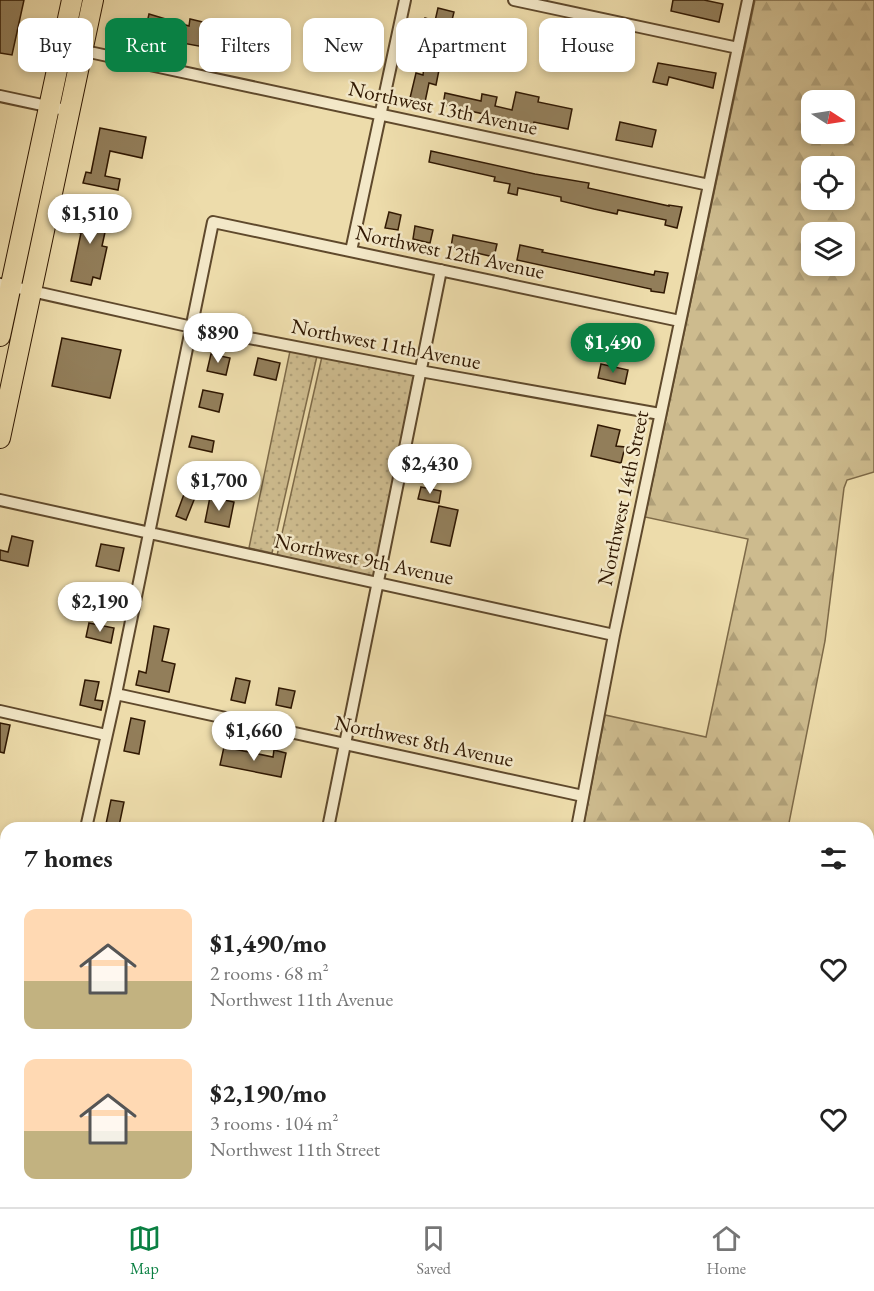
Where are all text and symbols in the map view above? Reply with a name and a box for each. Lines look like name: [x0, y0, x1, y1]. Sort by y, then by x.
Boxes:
chip: Buy: [18, 18, 93, 72]
chip: Rent: [105, 18, 187, 72]
chip: Filters: [199, 18, 291, 72]
chip: New: [303, 18, 384, 72]
chip: Apartment: [396, 18, 527, 72]
chip: House: [539, 18, 635, 72]
street label: Northwest 13th Avenue: [346, 74, 540, 141]
north arrow: [801, 90, 855, 144]
map controls: [801, 90, 855, 276]
button: locate: [801, 156, 855, 210]
pin: $1,510: [41, 194, 139, 245]
text: $1,510: [62, 200, 118, 226]
street label: Northwest 12th Avenue: [353, 218, 547, 285]
button: layers: [801, 222, 855, 276]
street label: Northwest 11th Avenue: [289, 312, 483, 375]
pin: $890: [182, 313, 254, 364]
text: $890: [198, 319, 238, 345]
pin: $1,490: [564, 323, 662, 374]
text: $1,490: [585, 329, 641, 355]
street label: Northwest 14th Street: [591, 407, 654, 588]
pin: $2,430: [381, 444, 479, 495]
text: $2,430: [402, 450, 458, 476]
pin: $1,700: [170, 461, 268, 512]
text: $1,700: [191, 467, 247, 493]
street label: Northwest 9th Avenue: [272, 526, 456, 591]
pin: $2,190: [51, 582, 149, 633]
text: $2,190: [72, 588, 128, 614]
street label: Northwest 8th Avenue: [332, 708, 516, 773]
pin: $1,660: [205, 711, 303, 762]
text: $1,660: [226, 717, 282, 743]
text: 7 homes: [24, 841, 113, 875]
icon: filters: [817, 842, 850, 875]
text: $1,490/mo: [210, 926, 326, 960]
icon: home: [72, 933, 144, 1005]
icon: heart: [817, 953, 850, 986]
text: 2 rooms · 68 m²: [210, 960, 329, 986]
text: Northwest 11th Avenue: [210, 986, 393, 1012]
text: $2,190/mo: [210, 1076, 326, 1110]
icon: home: [72, 1083, 144, 1155]
icon: heart: [817, 1103, 850, 1136]
text: 3 rooms · 104 m²: [210, 1110, 338, 1136]
text: Northwest 11th Street: [210, 1136, 380, 1162]
tab: Map: [128, 1222, 161, 1279]
tab: Saved: [417, 1222, 451, 1279]
tab: Home: [707, 1222, 746, 1279]

